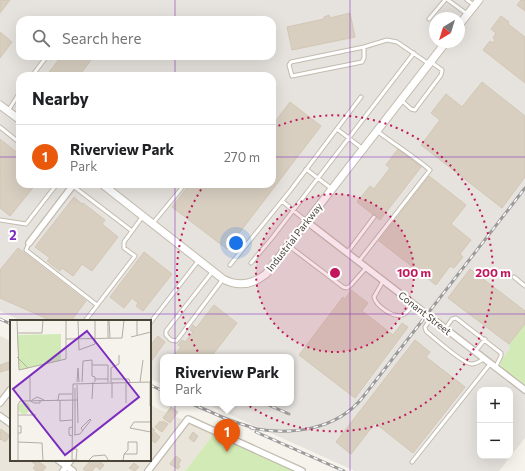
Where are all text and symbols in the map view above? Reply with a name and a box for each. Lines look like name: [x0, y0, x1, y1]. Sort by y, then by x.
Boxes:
north arrow: [429, 12, 465, 48]
search box: [16, 16, 276, 60]
icon: search: [30, 27, 52, 49]
text: Search here: [62, 29, 141, 47]
text: Nearby: [32, 88, 89, 109]
text: Riverview Park: [70, 140, 174, 158]
text: 1: [42, 149, 48, 165]
text: 270 m: [224, 149, 260, 165]
text: Park: [70, 158, 97, 174]
street label: Industrial Parkway: [263, 200, 325, 274]
text: 2: [9, 227, 17, 243]
your location: [226, 233, 246, 253]
text: 100 m: [397, 265, 431, 279]
text: 200 m: [475, 265, 511, 279]
centre of rings: [328, 266, 342, 280]
street label: Conant Street: [396, 289, 454, 337]
inset map: [10, 320, 151, 461]
popup: [160, 354, 294, 406]
text: Riverview Park: [175, 363, 279, 381]
text: Park: [175, 381, 202, 397]
map controls: [477, 387, 513, 459]
button: +: [477, 387, 513, 423]
pin: 1: [214, 419, 240, 452]
button: −: [477, 423, 513, 459]

